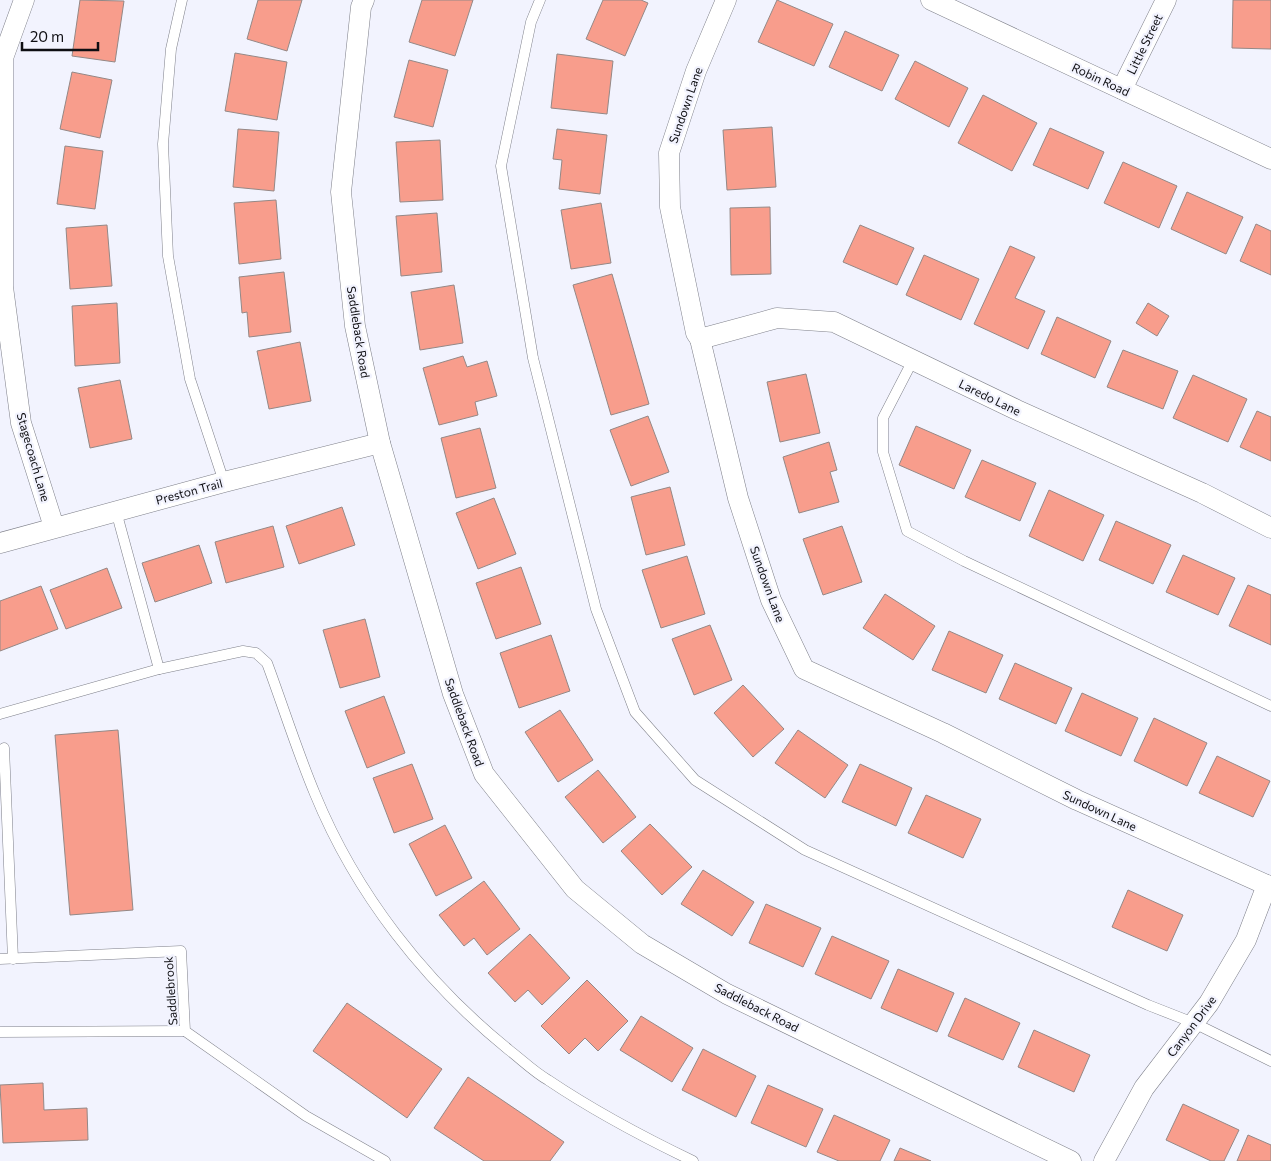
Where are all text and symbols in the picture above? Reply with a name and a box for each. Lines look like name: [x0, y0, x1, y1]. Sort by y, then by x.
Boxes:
street label: Little Street: [1123, 11, 1165, 76]
scale bar: [22, 20, 99, 52]
text: 20 m: [30, 27, 64, 45]
street label: Robin Road: [1070, 60, 1132, 99]
street label: Sundown Lane: [665, 65, 705, 145]
street label: Saddleback Road: [345, 285, 373, 379]
street label: Laredo Lane: [957, 376, 1023, 418]
street label: Stagecoach Lane: [15, 411, 53, 503]
street label: Preston Trail: [154, 475, 224, 507]
street label: Sundown Lane: [748, 544, 788, 624]
street label: Saddleback Road: [443, 676, 487, 768]
street label: Sundown Lane: [1061, 787, 1139, 833]
street label: Saddlebrook: [161, 956, 179, 1026]
street label: Saddleback Road: [713, 980, 802, 1034]
street label: Canyon Drive: [1164, 993, 1218, 1059]

